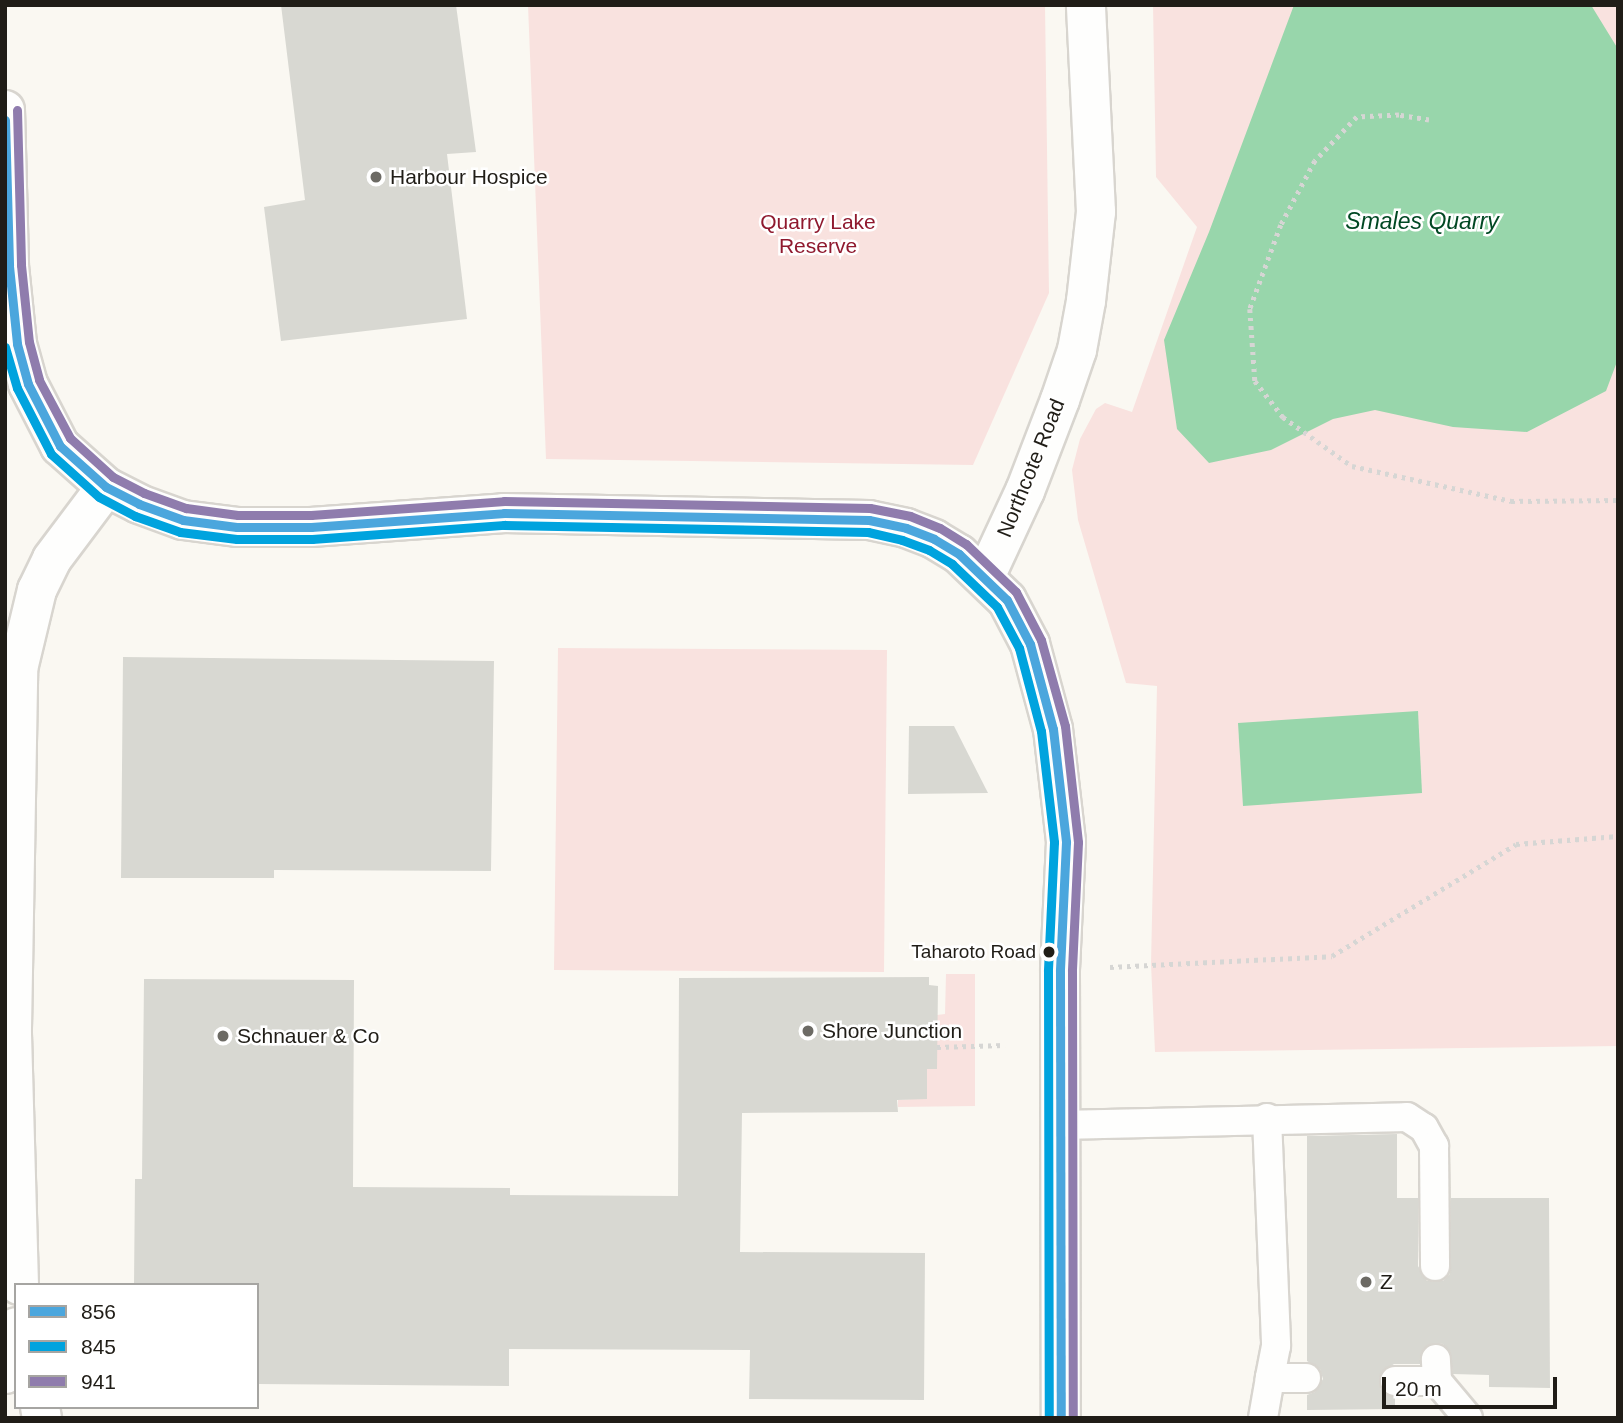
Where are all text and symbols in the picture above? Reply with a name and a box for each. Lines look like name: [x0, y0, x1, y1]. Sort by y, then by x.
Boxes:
place label: Harbour Hospice: [390, 164, 548, 190]
marker: Harbour Hospice: [368, 169, 384, 185]
water label: Smales Quarry: [1345, 207, 1499, 235]
park label: Quarry Lake Reserve: [760, 209, 876, 259]
street label: Northcote Road: [992, 395, 1070, 541]
place label: Taharoto Road: [911, 941, 1036, 963]
marker: Taharoto Road: [1042, 945, 1056, 959]
place label: Shore Junction: [822, 1018, 962, 1044]
place label: Schnauer & Co: [237, 1023, 379, 1049]
marker: Shore Junction: [800, 1023, 816, 1039]
marker: Schnauer & Co: [215, 1028, 231, 1044]
place label: Z: [1380, 1269, 1393, 1295]
marker: Z: [1358, 1274, 1374, 1290]
legend: [14, 1283, 259, 1409]
text: 856: [81, 1300, 116, 1323]
text: 845: [81, 1335, 116, 1358]
scale bar: [1385, 1364, 1560, 1408]
text: 941: [81, 1370, 116, 1393]
text: 20 m: [1395, 1377, 1442, 1400]

